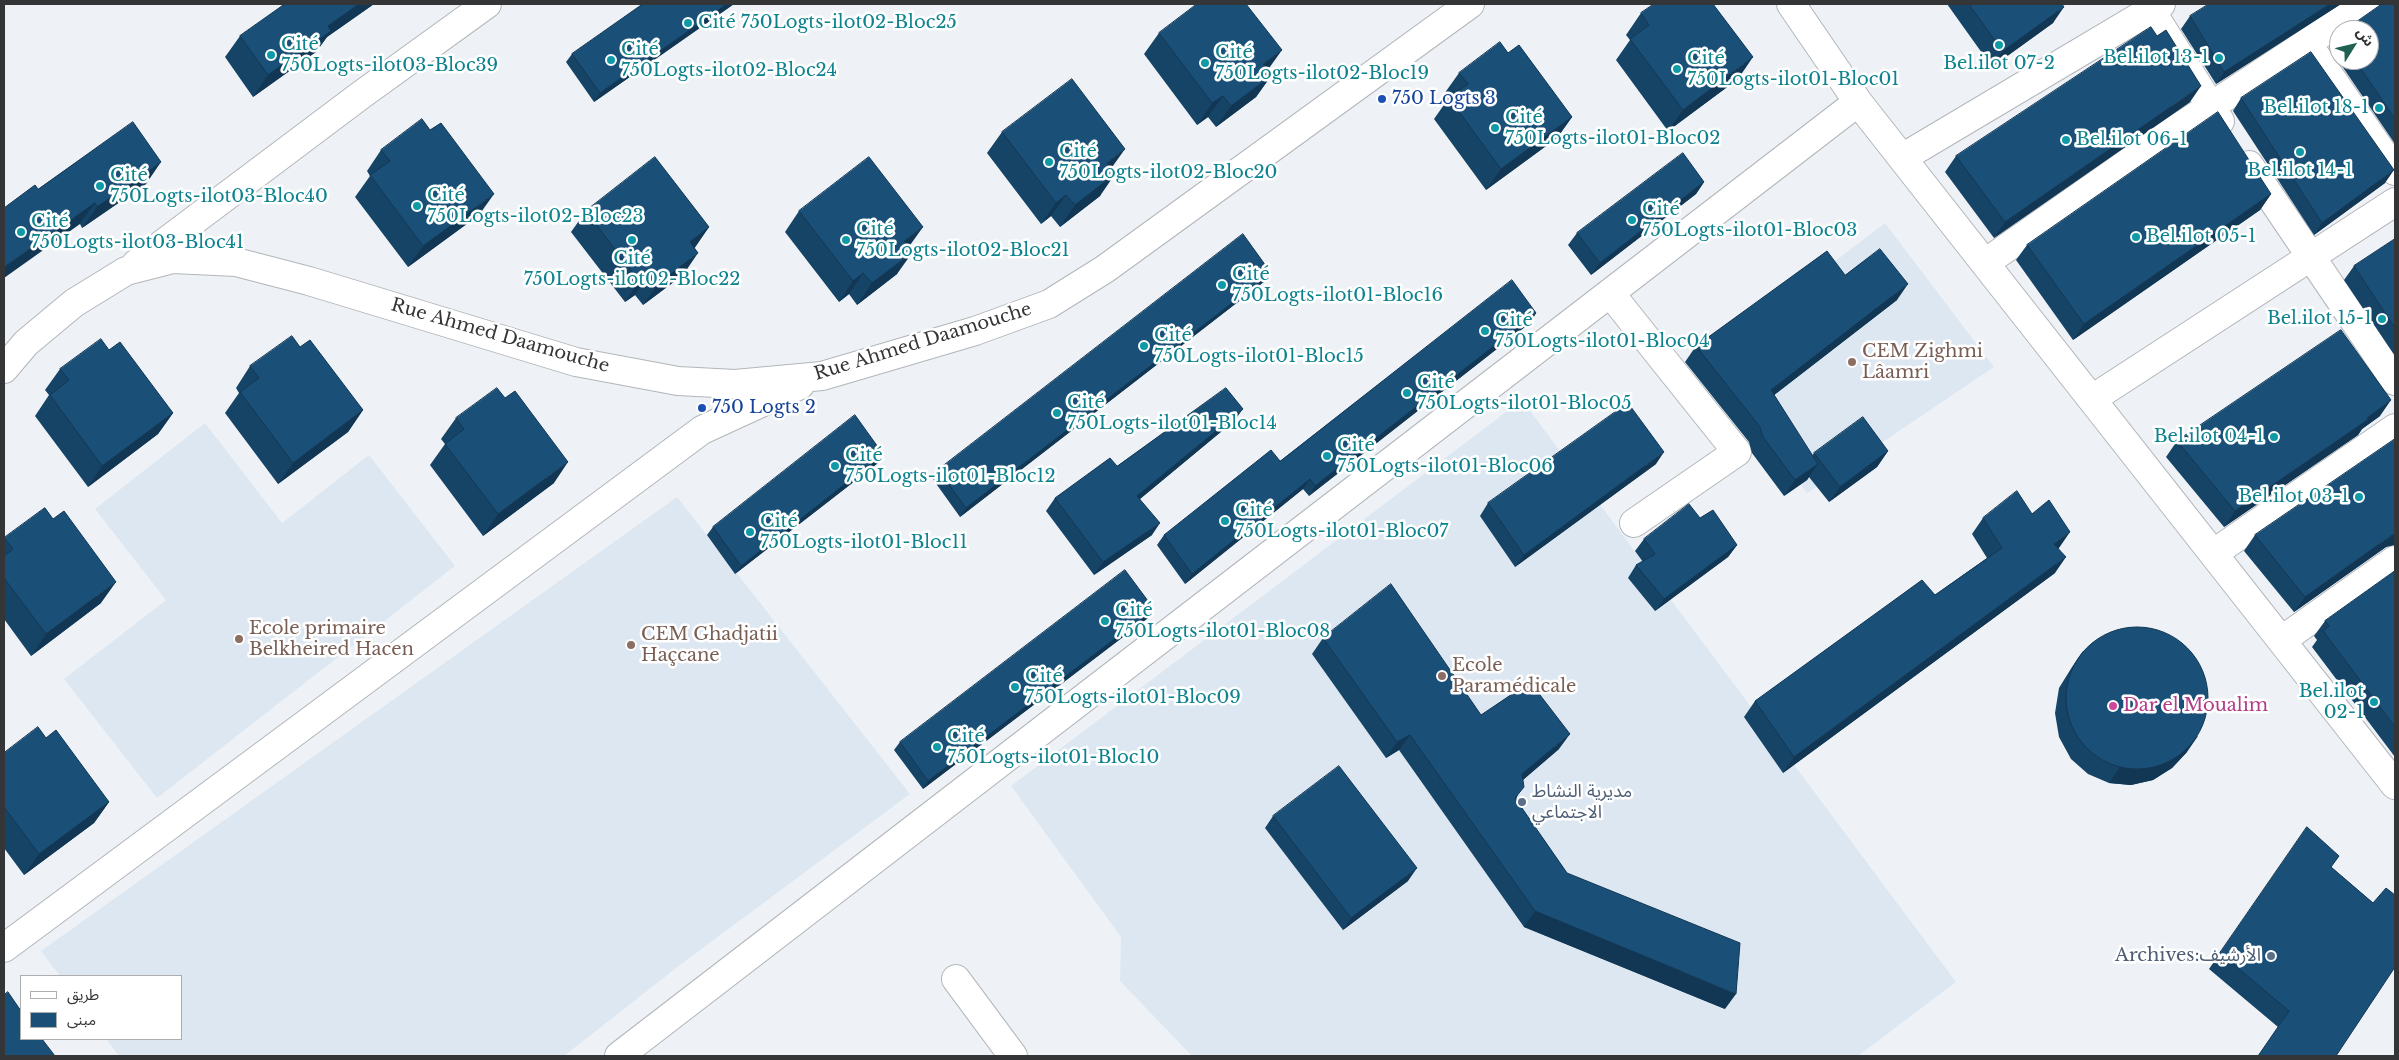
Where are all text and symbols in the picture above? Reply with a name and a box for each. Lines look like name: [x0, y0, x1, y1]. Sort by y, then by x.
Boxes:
place label: Cité 750Logts-ilot02-Bloc25: [698, 12, 957, 34]
marker: Cité 750Logts-ilot02-Bloc25: [682, 17, 694, 29]
north arrow: [2329, 20, 2379, 70]
text: ش: [2352, 24, 2378, 50]
place label: Cité 750Logts-ilot03-Bloc39: [281, 34, 498, 76]
place label: Cité 750Logts-ilot02-Bloc24: [621, 39, 837, 82]
marker: Bel.ilot 07-2: [1993, 39, 2005, 51]
place label: Cité 750Logts-ilot02-Bloc19: [1215, 42, 1429, 84]
place label: Bel.ilot 13-1: [2103, 47, 2209, 69]
place label: Cité 750Logts-ilot01-Bloc01: [1687, 48, 1899, 90]
marker: Cité 750Logts-ilot03-Bloc39: [265, 49, 277, 61]
marker: Bel.ilot 13-1: [2213, 52, 2225, 64]
place label: Bel.ilot 07-2: [1943, 53, 2055, 75]
marker: Cité 750Logts-ilot02-Bloc24: [605, 54, 617, 66]
marker: Cité 750Logts-ilot02-Bloc19: [1199, 57, 1211, 69]
marker: Cité 750Logts-ilot01-Bloc01: [1671, 63, 1683, 75]
place label: 750 Logts 3: [1392, 88, 1496, 110]
marker: 750 Logts 3: [1376, 93, 1388, 105]
place label: Bel.ilot 18-1: [2263, 97, 2369, 119]
marker: Bel.ilot 18-1: [2373, 102, 2385, 114]
place label: Cité 750Logts-ilot01-Bloc02: [1505, 107, 1720, 150]
marker: Cité 750Logts-ilot01-Bloc02: [1489, 122, 1501, 134]
place label: Bel.ilot 06-1: [2076, 129, 2187, 151]
marker: Bel.ilot 06-1: [2060, 134, 2072, 146]
place label: Cité 750Logts-ilot02-Bloc20: [1059, 141, 1277, 183]
marker: Bel.ilot 14-1: [2294, 146, 2306, 158]
marker: Cité 750Logts-ilot02-Bloc20: [1043, 156, 1055, 168]
place label: Bel.ilot 14-1: [2247, 160, 2353, 182]
place label: Cité 750Logts-ilot03-Bloc40: [110, 165, 328, 208]
marker: Cité 750Logts-ilot03-Bloc40: [94, 180, 106, 192]
place label: Cité 750Logts-ilot02-Bloc23: [427, 185, 644, 228]
place label: Cité 750Logts-ilot01-Bloc03: [1642, 199, 1857, 242]
marker: Cité 750Logts-ilot02-Bloc23: [411, 200, 423, 212]
place label: Cité 750Logts-ilot03-Bloc41: [31, 211, 244, 253]
marker: Cité 750Logts-ilot01-Bloc03: [1626, 214, 1638, 226]
place label: Cité 750Logts-ilot02-Bloc21: [856, 219, 1070, 262]
marker: Cité 750Logts-ilot03-Bloc41: [15, 226, 27, 238]
place label: Bel.ilot 05-1: [2146, 226, 2256, 248]
marker: Bel.ilot 05-1: [2130, 231, 2142, 243]
marker: Cité 750Logts-ilot02-Bloc22: [626, 234, 638, 246]
marker: Cité 750Logts-ilot02-Bloc21: [840, 234, 852, 246]
place label: Cité 750Logts-ilot02-Bloc22: [524, 248, 740, 290]
place label: Cité 750Logts-ilot01-Bloc16: [1232, 264, 1443, 306]
marker: Cité 750Logts-ilot01-Bloc16: [1216, 279, 1228, 291]
street label: Rue Ahmed Daamouche: [388, 294, 612, 378]
street label: Rue Ahmed Daamouche: [812, 299, 1034, 385]
place label: Bel.ilot 15-1: [2267, 308, 2372, 330]
place label: Cité 750Logts-ilot01-Bloc04: [1495, 310, 1710, 352]
marker: Bel.ilot 15-1: [2376, 313, 2388, 325]
place label: Cité 750Logts-ilot01-Bloc15: [1154, 325, 1364, 368]
marker: Cité 750Logts-ilot01-Bloc04: [1479, 325, 1491, 337]
marker: Cité 750Logts-ilot01-Bloc15: [1138, 340, 1150, 352]
place label: CEM Zighmi Lâamri: [1862, 341, 1983, 384]
marker: CEM Zighmi Lâamri: [1846, 356, 1858, 368]
place label: Cité 750Logts-ilot01-Bloc05: [1417, 372, 1632, 414]
marker: Cité 750Logts-ilot01-Bloc05: [1401, 387, 1413, 399]
place label: Cité 750Logts-ilot01-Bloc14: [1067, 392, 1277, 434]
place label: 750 Logts 2: [712, 397, 816, 419]
marker: 750 Logts 2: [696, 402, 708, 414]
marker: Cité 750Logts-ilot01-Bloc14: [1051, 407, 1063, 419]
place label: Bel.ilot 04-1: [2154, 426, 2264, 448]
marker: Bel.ilot 04-1: [2268, 431, 2280, 443]
place label: Cité 750Logts-ilot01-Bloc06: [1337, 435, 1553, 478]
place label: Cité 750Logts-ilot01-Bloc12: [845, 445, 1056, 488]
marker: Cité 750Logts-ilot01-Bloc06: [1321, 450, 1333, 462]
marker: Cité 750Logts-ilot01-Bloc12: [829, 460, 841, 472]
place label: Bel.ilot 03-1: [2238, 486, 2349, 508]
marker: Bel.ilot 03-1: [2353, 491, 2365, 503]
place label: Cité 750Logts-ilot01-Bloc07: [1235, 500, 1448, 542]
place label: Cité 750Logts-ilot01-Bloc11: [760, 511, 968, 554]
marker: Cité 750Logts-ilot01-Bloc07: [1219, 515, 1231, 527]
marker: Cité 750Logts-ilot01-Bloc11: [744, 526, 756, 538]
place label: Cité 750Logts-ilot01-Bloc08: [1115, 600, 1330, 642]
marker: Cité 750Logts-ilot01-Bloc08: [1099, 615, 1111, 627]
place label: Ecole primaire Belkheired Hacen: [249, 618, 414, 660]
place label: CEM Ghadjatii Haçcane: [641, 624, 778, 666]
marker: Ecole primaire Belkheired Hacen: [233, 633, 245, 645]
marker: CEM Ghadjatii Haçcane: [625, 639, 637, 651]
place label: Ecole Paramédicale: [1452, 655, 1576, 698]
place label: Cité 750Logts-ilot01-Bloc09: [1025, 666, 1241, 709]
marker: Ecole Paramédicale: [1436, 670, 1448, 682]
marker: Cité 750Logts-ilot01-Bloc09: [1009, 681, 1021, 693]
place label: Bel.ilot 02-1: [2299, 681, 2364, 724]
place label: Dar el Moualim: [2123, 695, 2268, 717]
marker: Bel.ilot 02-1: [2368, 696, 2380, 708]
marker: Dar el Moualim: [2107, 700, 2119, 712]
place label: Cité 750Logts-ilot01-Bloc10: [947, 726, 1159, 769]
marker: Cité 750Logts-ilot01-Bloc10: [931, 741, 943, 753]
place label: مديرية النشاط الاجتماعي: [1532, 781, 1632, 824]
marker: مديرية النشاط الاجتماعي: [1516, 796, 1528, 808]
place label: Archives:الأرشيف: [2115, 945, 2261, 967]
marker: Archives:الأرشيف: [2265, 950, 2277, 962]
legend: [20, 975, 182, 1040]
text: طريق: [67, 985, 99, 1004]
text: مبنى: [67, 1010, 96, 1029]

